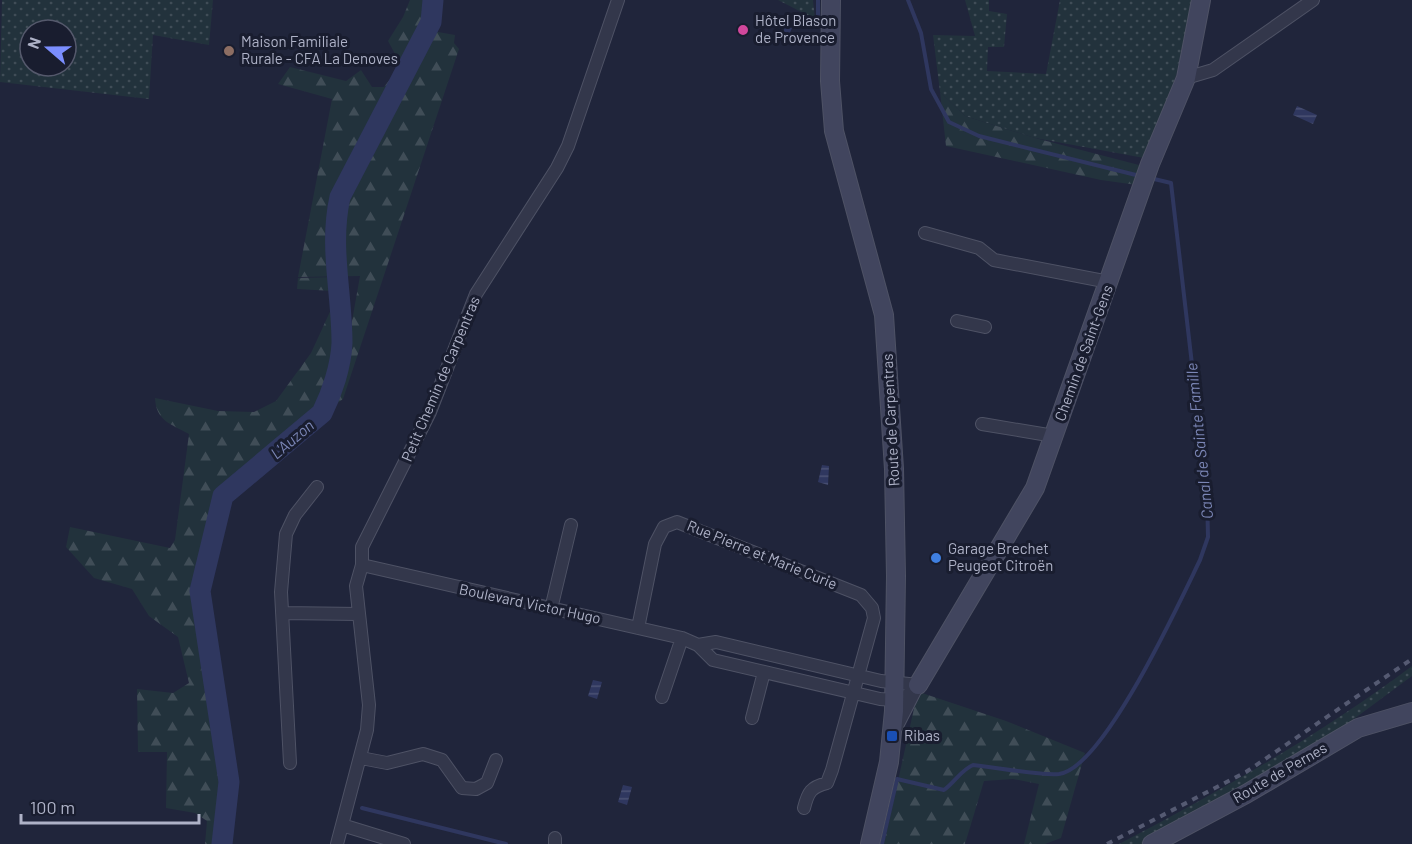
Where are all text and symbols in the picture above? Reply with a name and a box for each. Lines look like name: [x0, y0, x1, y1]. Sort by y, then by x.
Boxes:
place label: Hôtel Blason de Provence: [755, 11, 836, 46]
north arrow: [18, 18, 78, 78]
marker: Hôtel Blason de Provence: [736, 23, 750, 37]
place label: Maison Familiale Rurale - CFA La Denoves: [241, 32, 398, 67]
text: N: [23, 34, 44, 51]
marker: Maison Familiale Rurale - CFA La Denoves: [222, 44, 236, 58]
street label: Chemin de Saint-Gens: [1050, 282, 1116, 423]
street label: Petit Chemin de Carpentras: [397, 293, 483, 464]
street label: Route de Carpentras: [878, 353, 902, 487]
water label: Canal de Sainte Famille: [1181, 362, 1216, 520]
water label: L'Auzon: [266, 415, 317, 462]
street label: Rue Pierre et Marie Curie: [685, 516, 840, 592]
place label: Garage Brechet Peugeot Citroën: [948, 539, 1053, 574]
marker: Garage Brechet Peugeot Citroën: [929, 551, 943, 565]
street label: Boulevard Victor Hugo: [458, 579, 603, 627]
place label: Ribas: [904, 726, 940, 744]
marker: Ribas: [885, 729, 899, 743]
street label: Route de Pernes: [1229, 738, 1330, 806]
scale bar: [21, 787, 200, 825]
text: 100 m: [30, 796, 75, 818]

